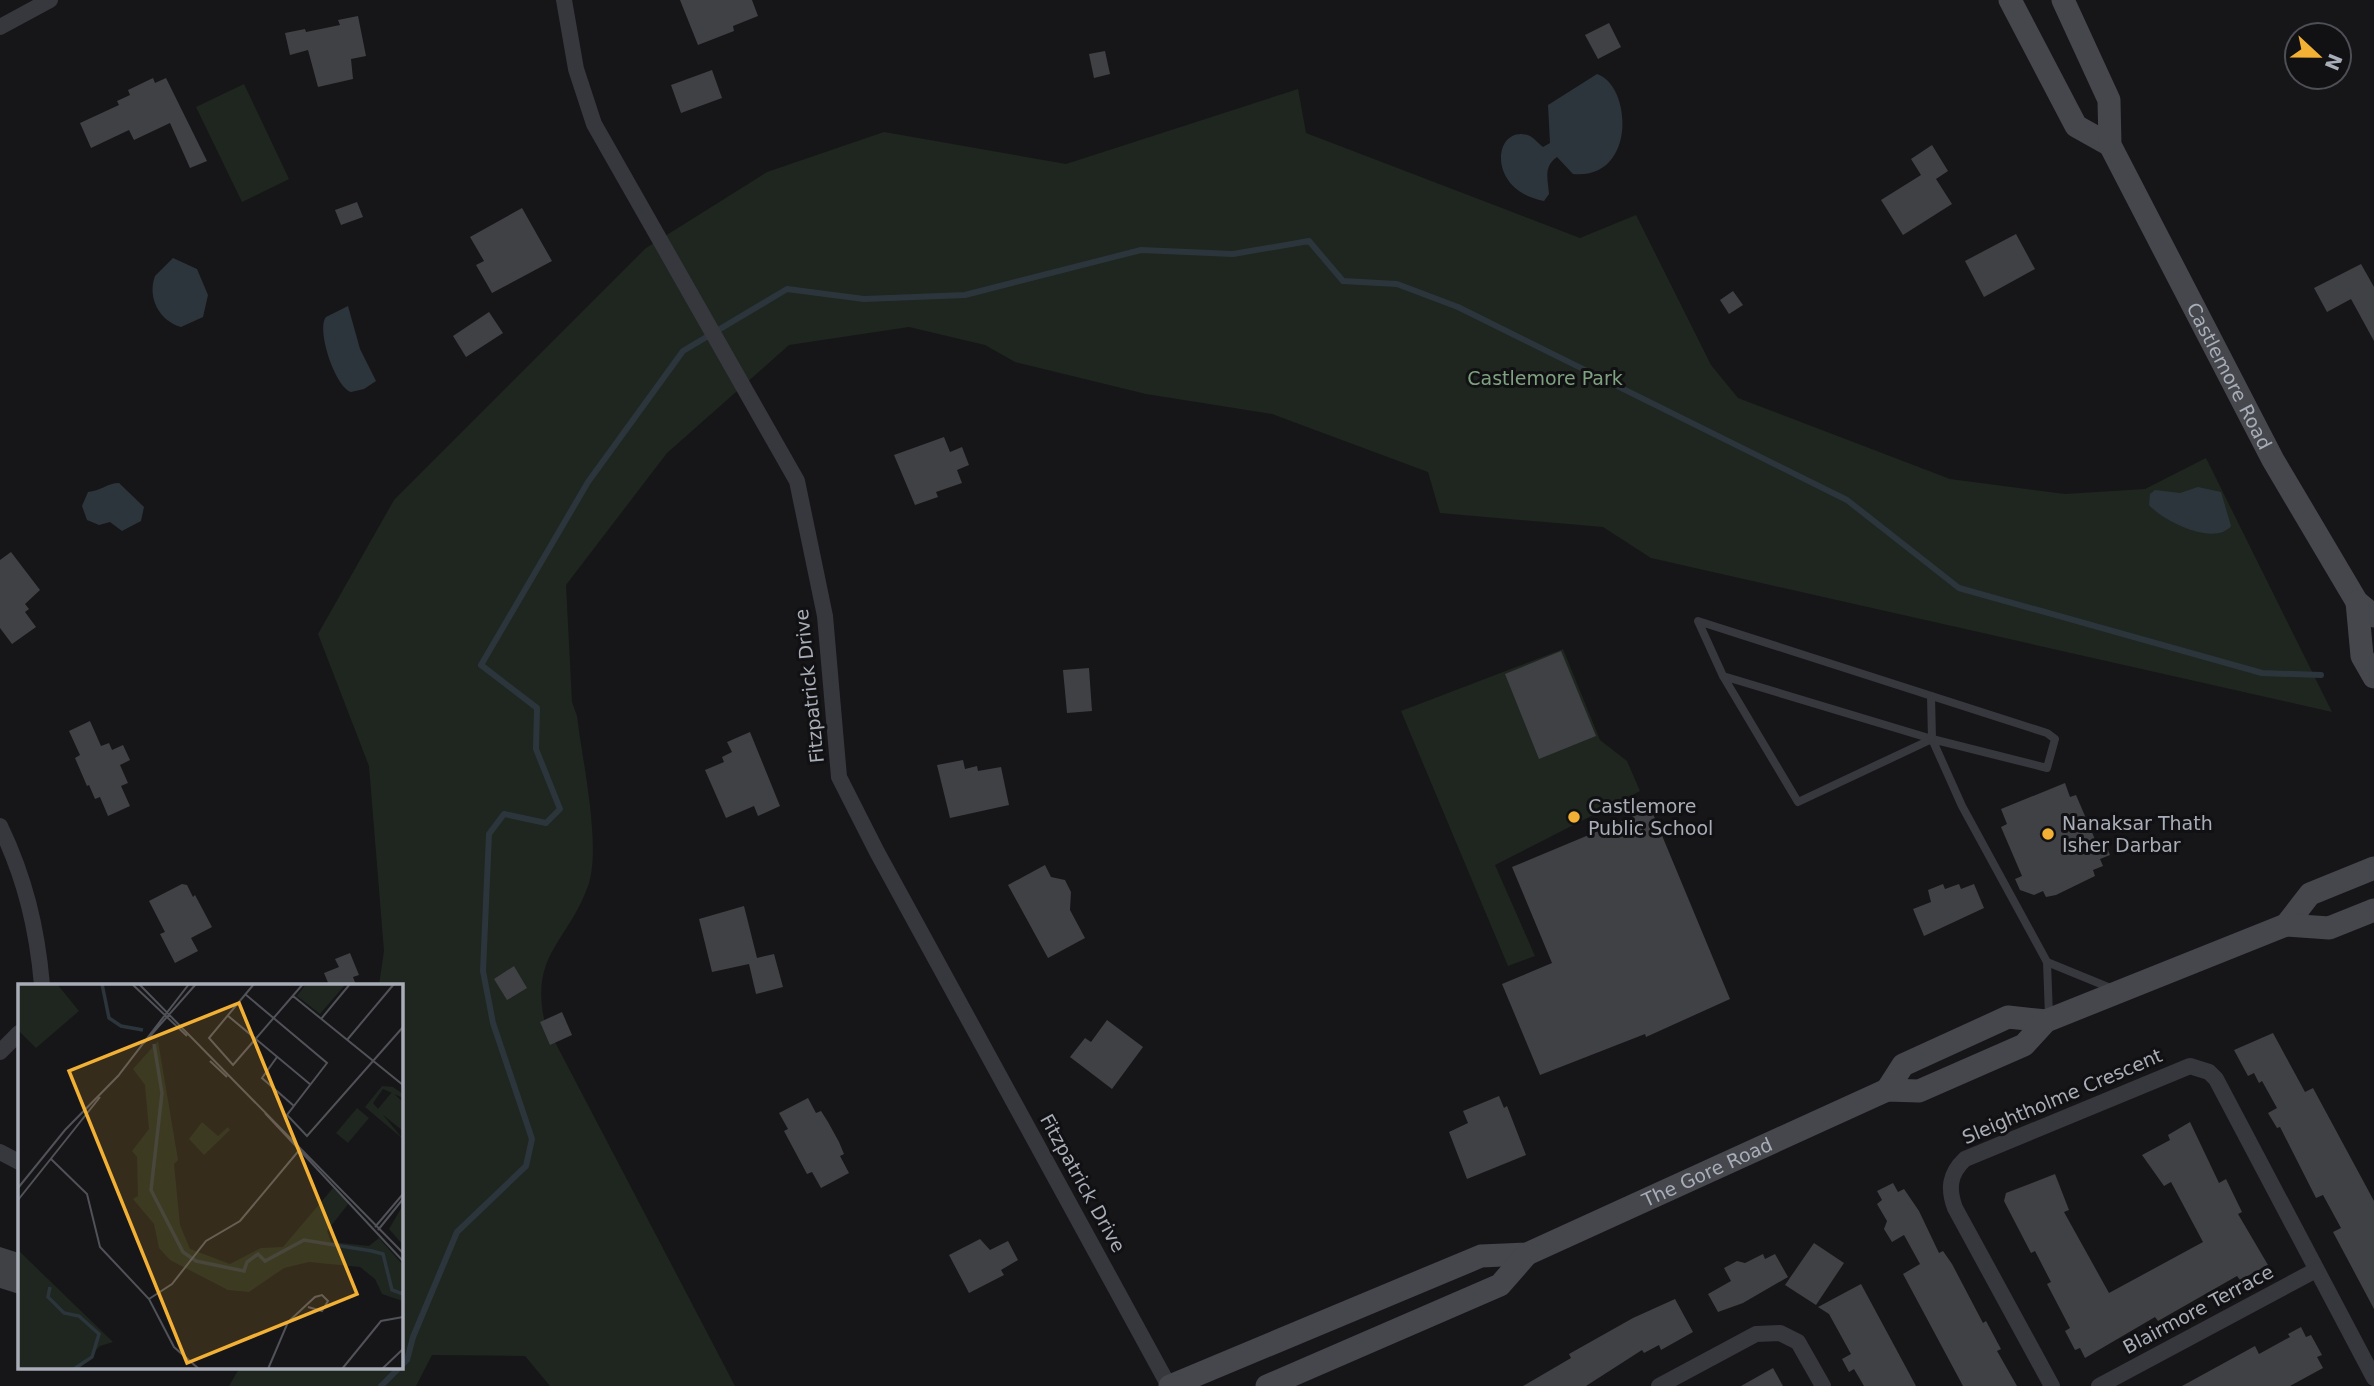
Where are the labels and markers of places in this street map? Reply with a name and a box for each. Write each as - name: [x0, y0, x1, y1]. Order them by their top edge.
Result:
- place label: Castlemore Public School: [1588, 795, 1713, 839]
- marker: Castlemore Public School: [1566, 809, 1582, 825]
- place label: Nanaksar Thath Isher Darbar: [2062, 812, 2213, 856]
- marker: Nanaksar Thath Isher Darbar: [2040, 826, 2056, 842]

